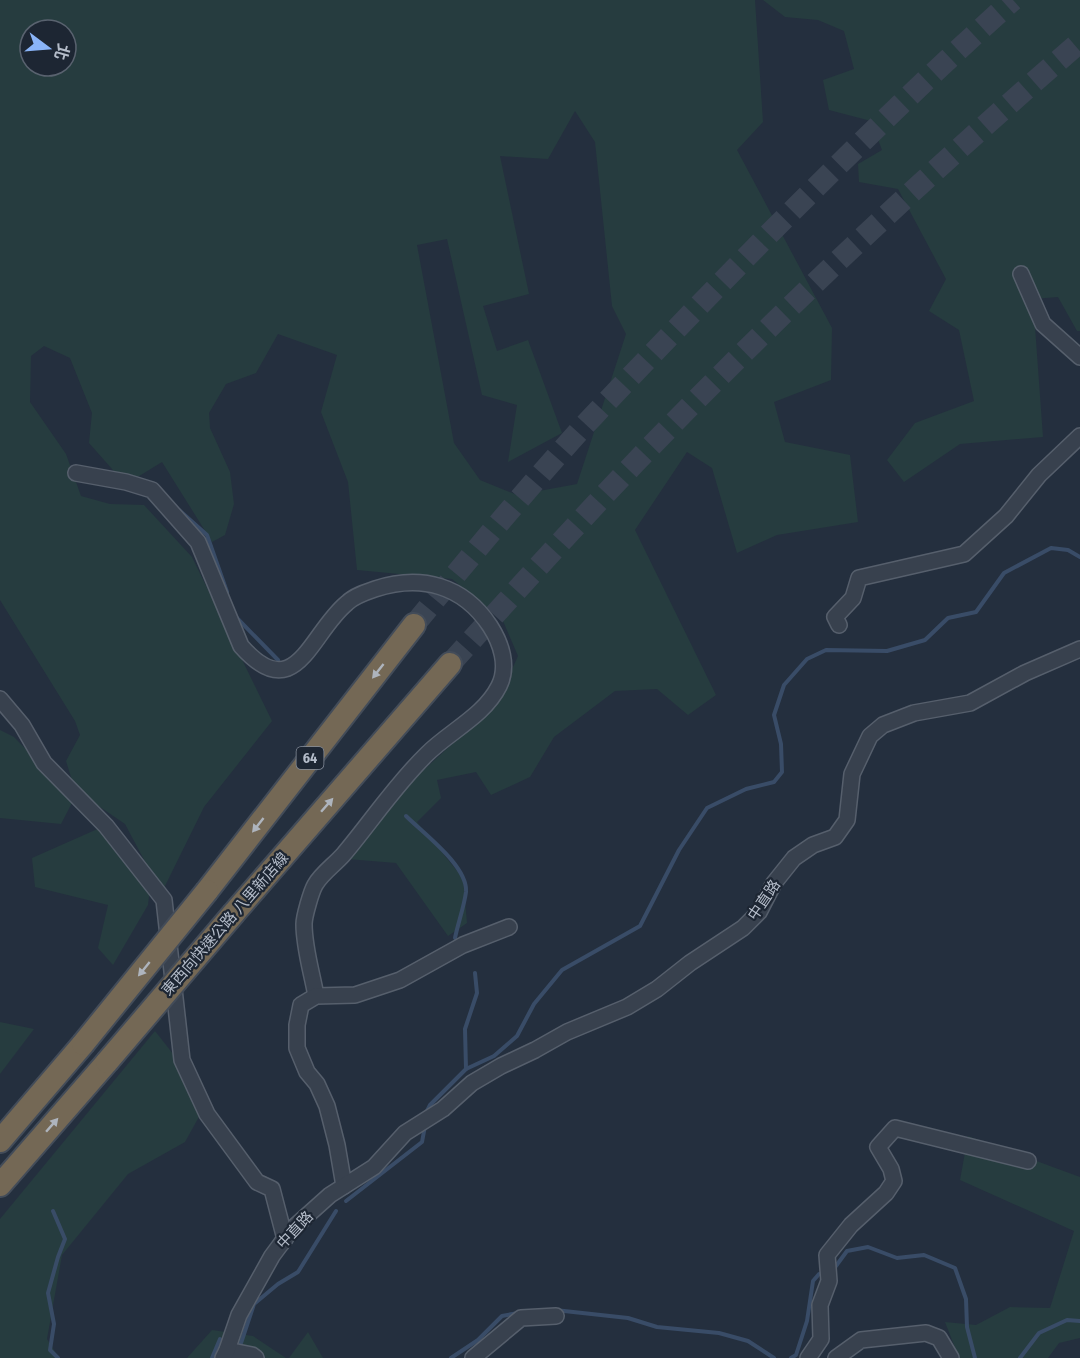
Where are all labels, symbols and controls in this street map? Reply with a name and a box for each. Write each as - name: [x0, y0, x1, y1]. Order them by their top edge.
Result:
- north arrow: [18, 18, 78, 78]
- text: 北: [51, 42, 73, 62]
- one-way arrow: [372, 662, 384, 678]
- road number: 64: [296, 747, 324, 769]
- one-way arrow: [321, 797, 334, 813]
- one-way arrow: [253, 817, 265, 832]
- street label: 東西向快速公路 八里新店線: [158, 849, 292, 999]
- street label: 中直路: [744, 876, 784, 924]
- one-way arrow: [138, 961, 150, 976]
- one-way arrow: [45, 1118, 58, 1133]
- street label: 中直路: [273, 1207, 317, 1253]

